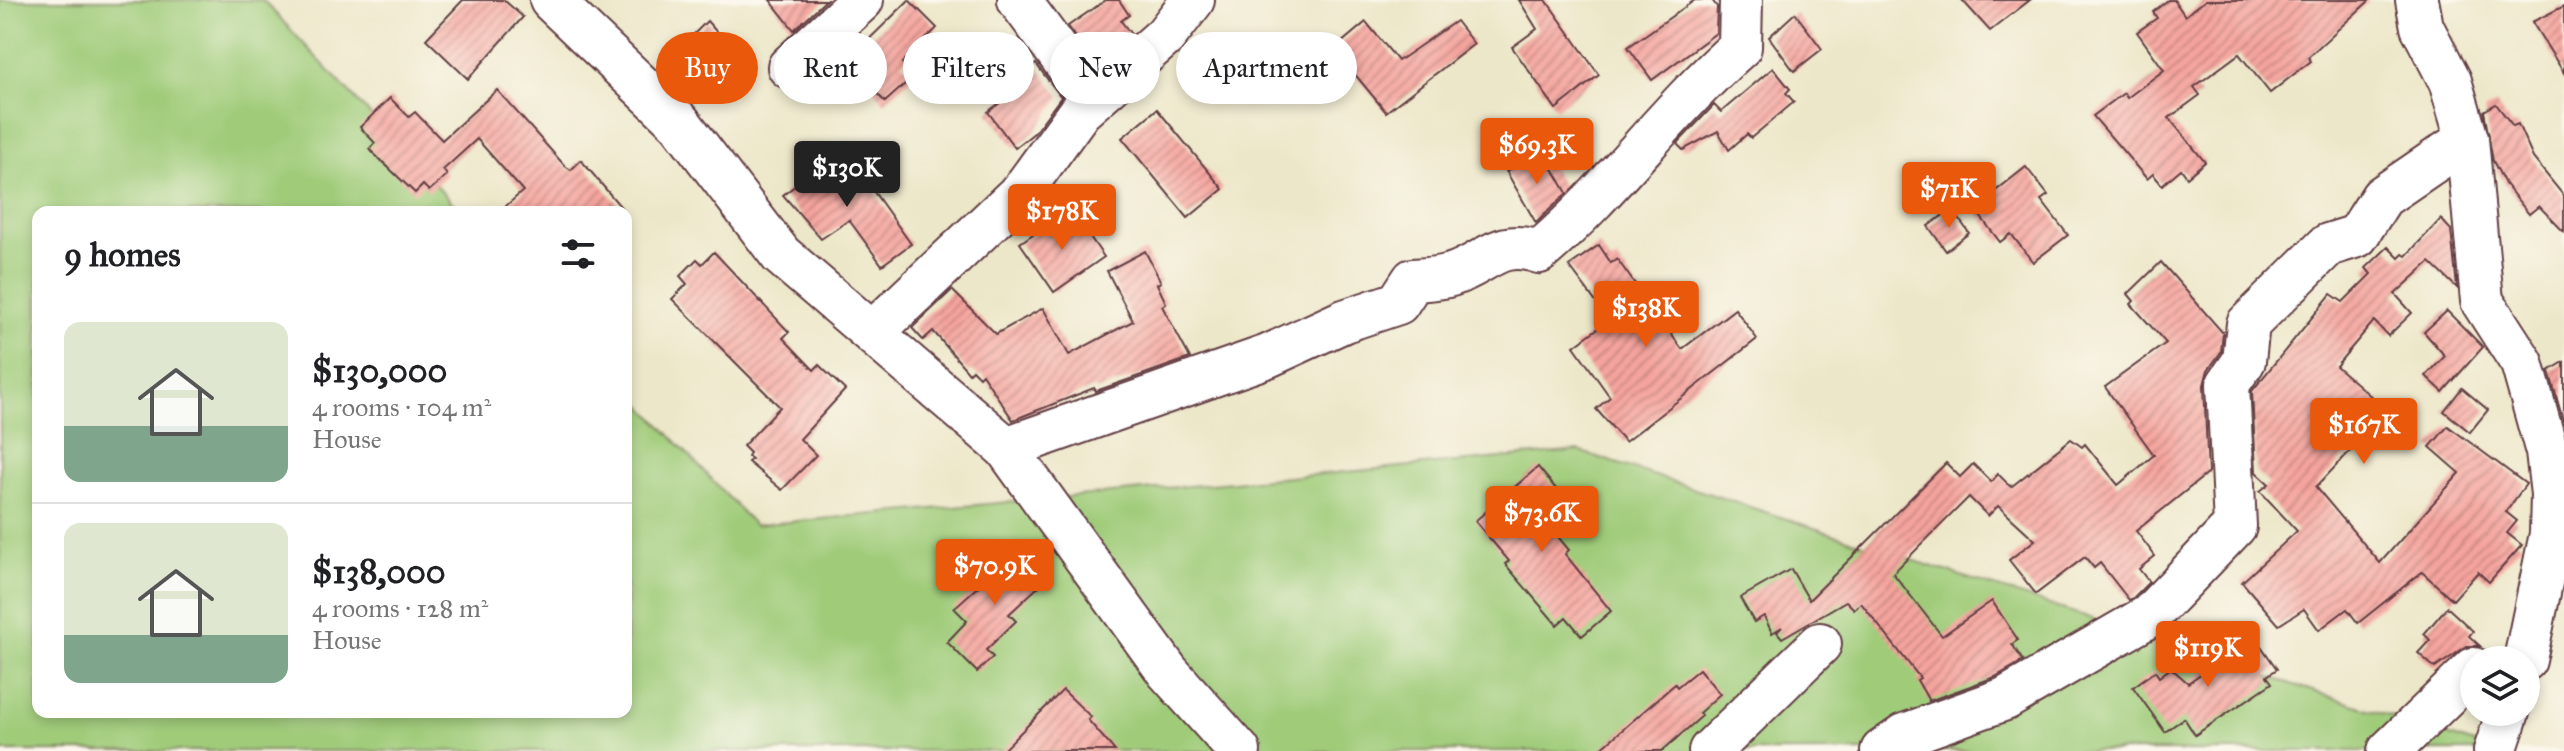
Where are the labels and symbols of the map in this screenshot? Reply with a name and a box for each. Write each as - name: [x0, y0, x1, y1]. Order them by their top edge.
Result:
- pin: $69.3K: [1472, 118, 1602, 186]
- pin: $130K: [791, 141, 903, 209]
- pin: $71K: [1902, 162, 1996, 230]
- pin: $178K: [1006, 184, 1118, 252]
- pin: $138K: [1590, 281, 1702, 349]
- pin: $167K: [2308, 398, 2420, 466]
- pin: $73.6K: [1477, 486, 1607, 554]
- pin: $70.9K: [930, 539, 1060, 607]
- pin: $119K: [2152, 621, 2264, 689]

